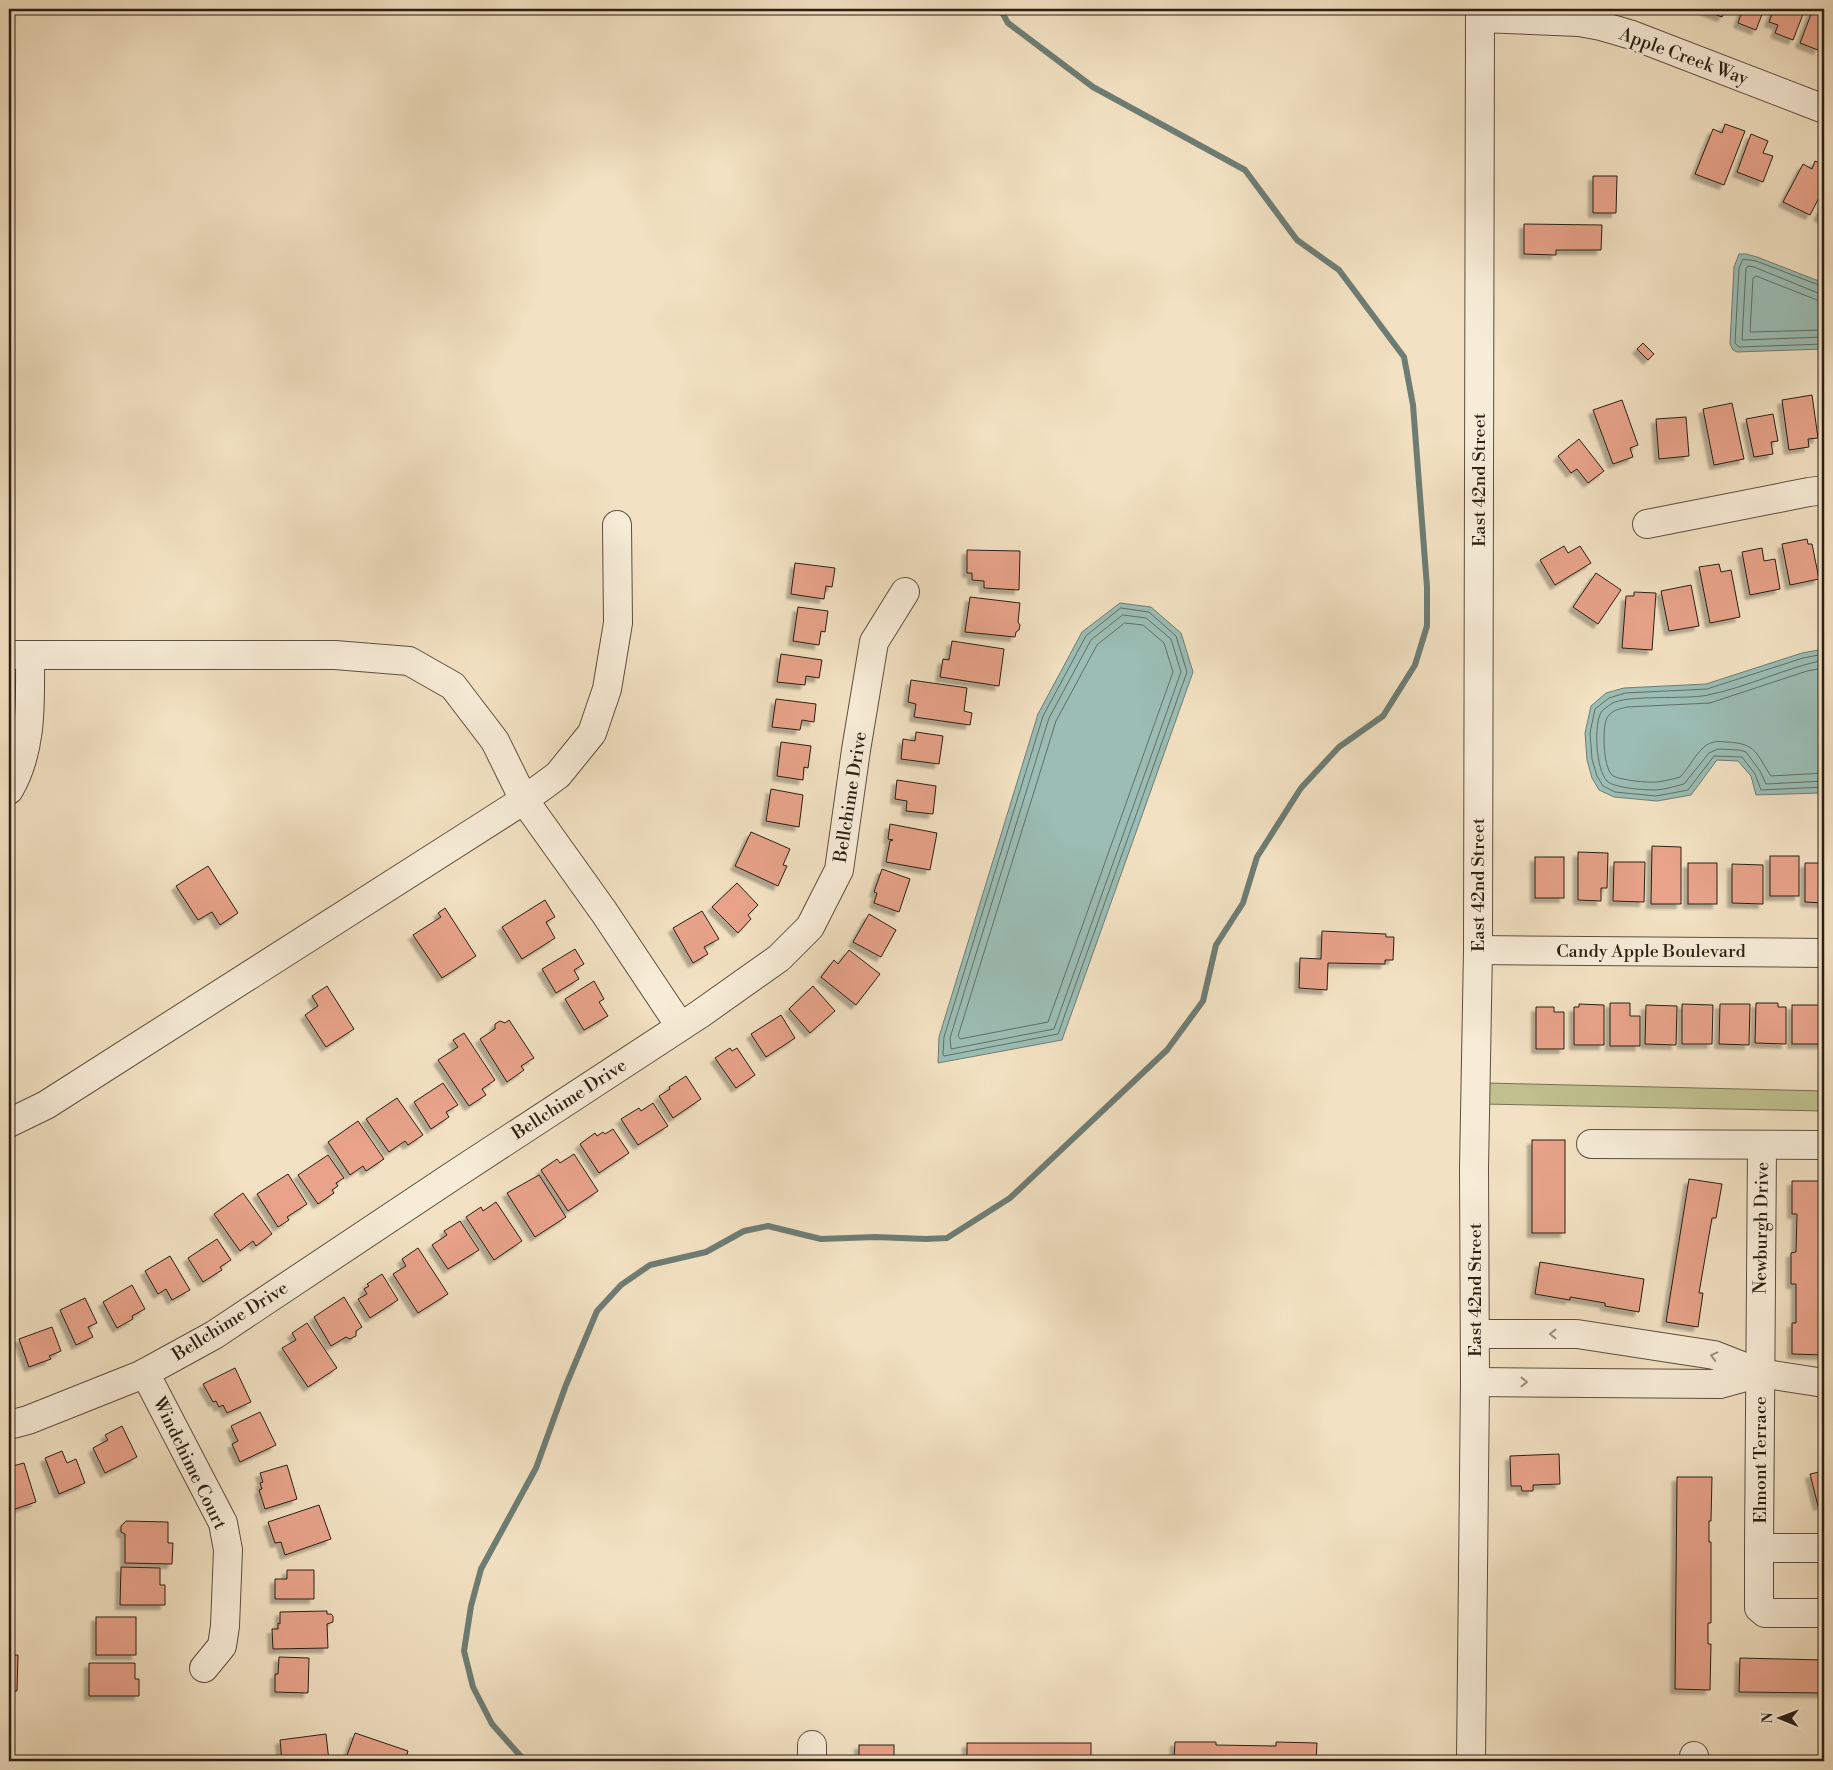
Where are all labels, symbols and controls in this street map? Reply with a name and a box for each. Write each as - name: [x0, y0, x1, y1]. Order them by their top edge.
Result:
- street label: Apple Creek Way: [1615, 22, 1752, 91]
- street label: East 42nd Street: [1468, 412, 1491, 547]
- street label: Bellchime Drive: [829, 730, 872, 865]
- street label: East 42nd Street: [1467, 817, 1490, 952]
- street label: Candy Apple Boulevard: [1556, 940, 1747, 963]
- street label: Bellchime Drive: [507, 1054, 631, 1146]
- street label: Newburgh Drive: [1749, 1162, 1774, 1294]
- street label: East 42nd Street: [1464, 1222, 1487, 1357]
- street label: Bellchime Drive: [167, 1277, 293, 1367]
- one-way arrow: [1549, 1329, 1557, 1339]
- one-way arrow: [1710, 1352, 1719, 1362]
- one-way arrow: [1520, 1377, 1528, 1387]
- street label: Windchime Court: [147, 1392, 232, 1534]
- street label: Elmont Terrace: [1749, 1396, 1772, 1524]
- north arrow: [1756, 1692, 1806, 1742]
- text: N: [1759, 1712, 1777, 1723]

